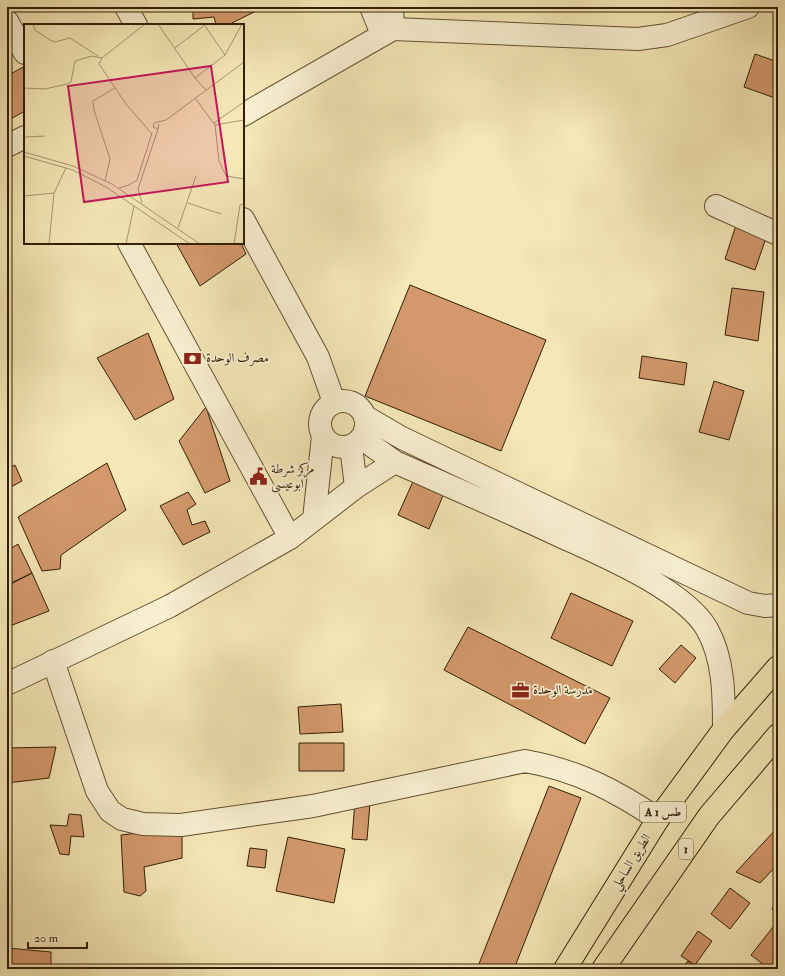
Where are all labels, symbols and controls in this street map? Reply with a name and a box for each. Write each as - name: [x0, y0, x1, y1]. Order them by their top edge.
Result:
- inset map: [24, 24, 244, 244]
- bank icon: مصرف الوحدة: [183, 348, 203, 368]
- place label: مصرف الوحدة: [206, 350, 269, 366]
- place label: مركز شرطة ابوعيسى: [271, 461, 314, 493]
- public building icon: مركز شرطة ابوعيسى: [248, 466, 268, 486]
- office icon: مدرسة الوحدة: [510, 680, 530, 700]
- place label: مدرسة الوحدة: [533, 682, 593, 698]
- road number: A 1 طس: [640, 802, 686, 822]
- street label: الطريق الساحلي: [607, 831, 659, 896]
- road number: 1: [679, 839, 693, 859]
- scale bar: [28, 924, 87, 950]
- text: 20 m: [34, 931, 59, 946]

